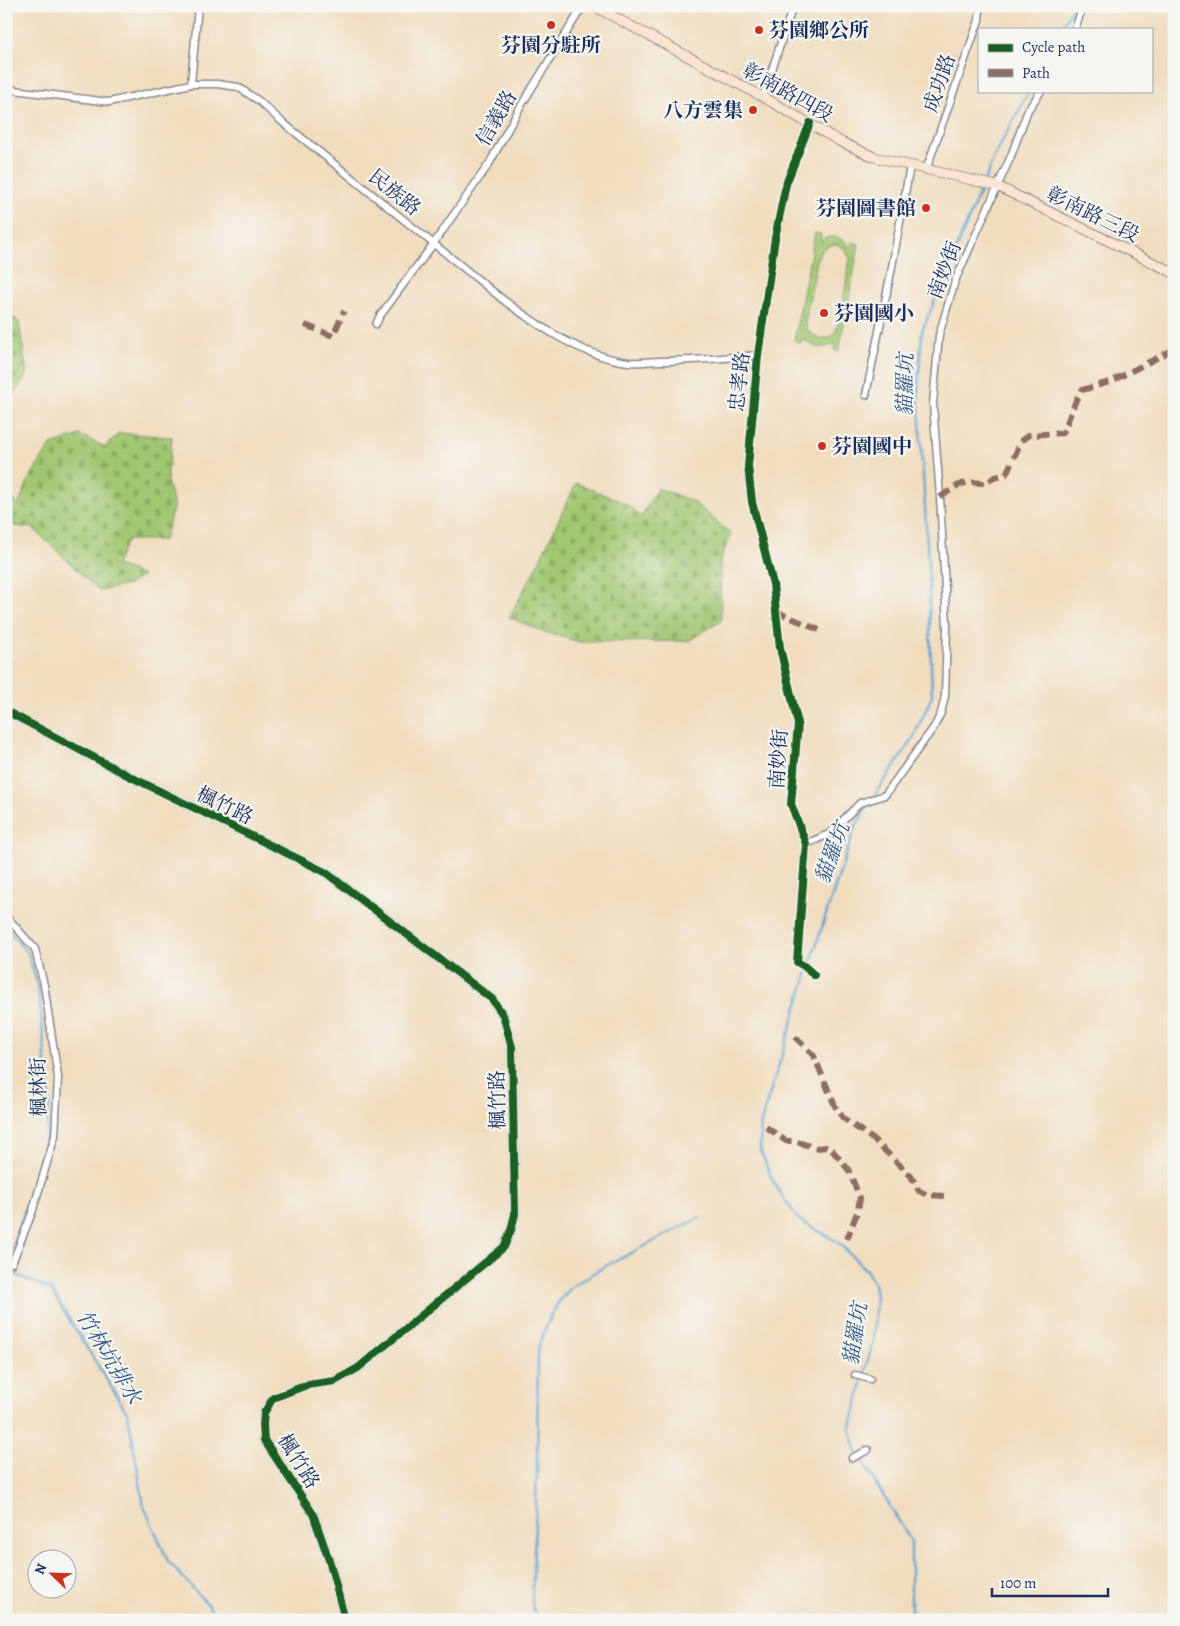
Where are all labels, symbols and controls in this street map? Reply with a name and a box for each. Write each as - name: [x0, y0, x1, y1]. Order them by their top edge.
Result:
- place label: 芬園鄉公所: [769, 17, 869, 44]
- marker: 芬園分駐所: [545, 19, 557, 31]
- marker: 芬園鄉公所: [753, 24, 765, 36]
- legend: [978, 28, 1152, 92]
- place label: 芬園分駐所: [501, 32, 601, 59]
- text: Cycle path: [1022, 37, 1085, 57]
- street label: 成功路: [917, 50, 962, 116]
- street label: 彰南路四段: [737, 56, 838, 128]
- text: Path: [1022, 63, 1050, 83]
- street label: 信義路: [470, 86, 523, 151]
- place label: 八方雲集: [663, 97, 743, 124]
- marker: 八方雲集: [747, 104, 759, 116]
- street label: 民族路: [363, 163, 426, 222]
- street label: 彰南路三段: [1042, 180, 1144, 249]
- place label: 芬園圖書館: [816, 195, 916, 222]
- marker: 芬園圖書館: [920, 202, 932, 214]
- street label: 南妙街: [921, 237, 968, 303]
- place label: 芬園國小: [834, 300, 914, 327]
- marker: 芬園國小: [818, 307, 830, 319]
- water label: 貓羅坑: [890, 350, 920, 417]
- street label: 忠孝路: [723, 351, 756, 413]
- place label: 芬園國中: [832, 433, 912, 460]
- marker: 芬園國中: [816, 440, 828, 452]
- street label: 南妙街: [763, 728, 794, 790]
- street label: 楓竹路: [192, 780, 258, 831]
- water label: 貓羅坑: [808, 816, 857, 887]
- street label: 楓林街: [24, 1057, 53, 1117]
- street label: 楓竹路: [483, 1070, 512, 1130]
- water label: 貓羅坑: [836, 1298, 874, 1367]
- water label: 竹林坑排水: [70, 1305, 149, 1411]
- street label: 楓竹路: [271, 1429, 326, 1494]
- north arrow: [28, 1548, 78, 1598]
- text: N: [30, 1561, 51, 1578]
- scale bar: [992, 1566, 1109, 1598]
- text: 100 m: [1000, 1573, 1037, 1593]

